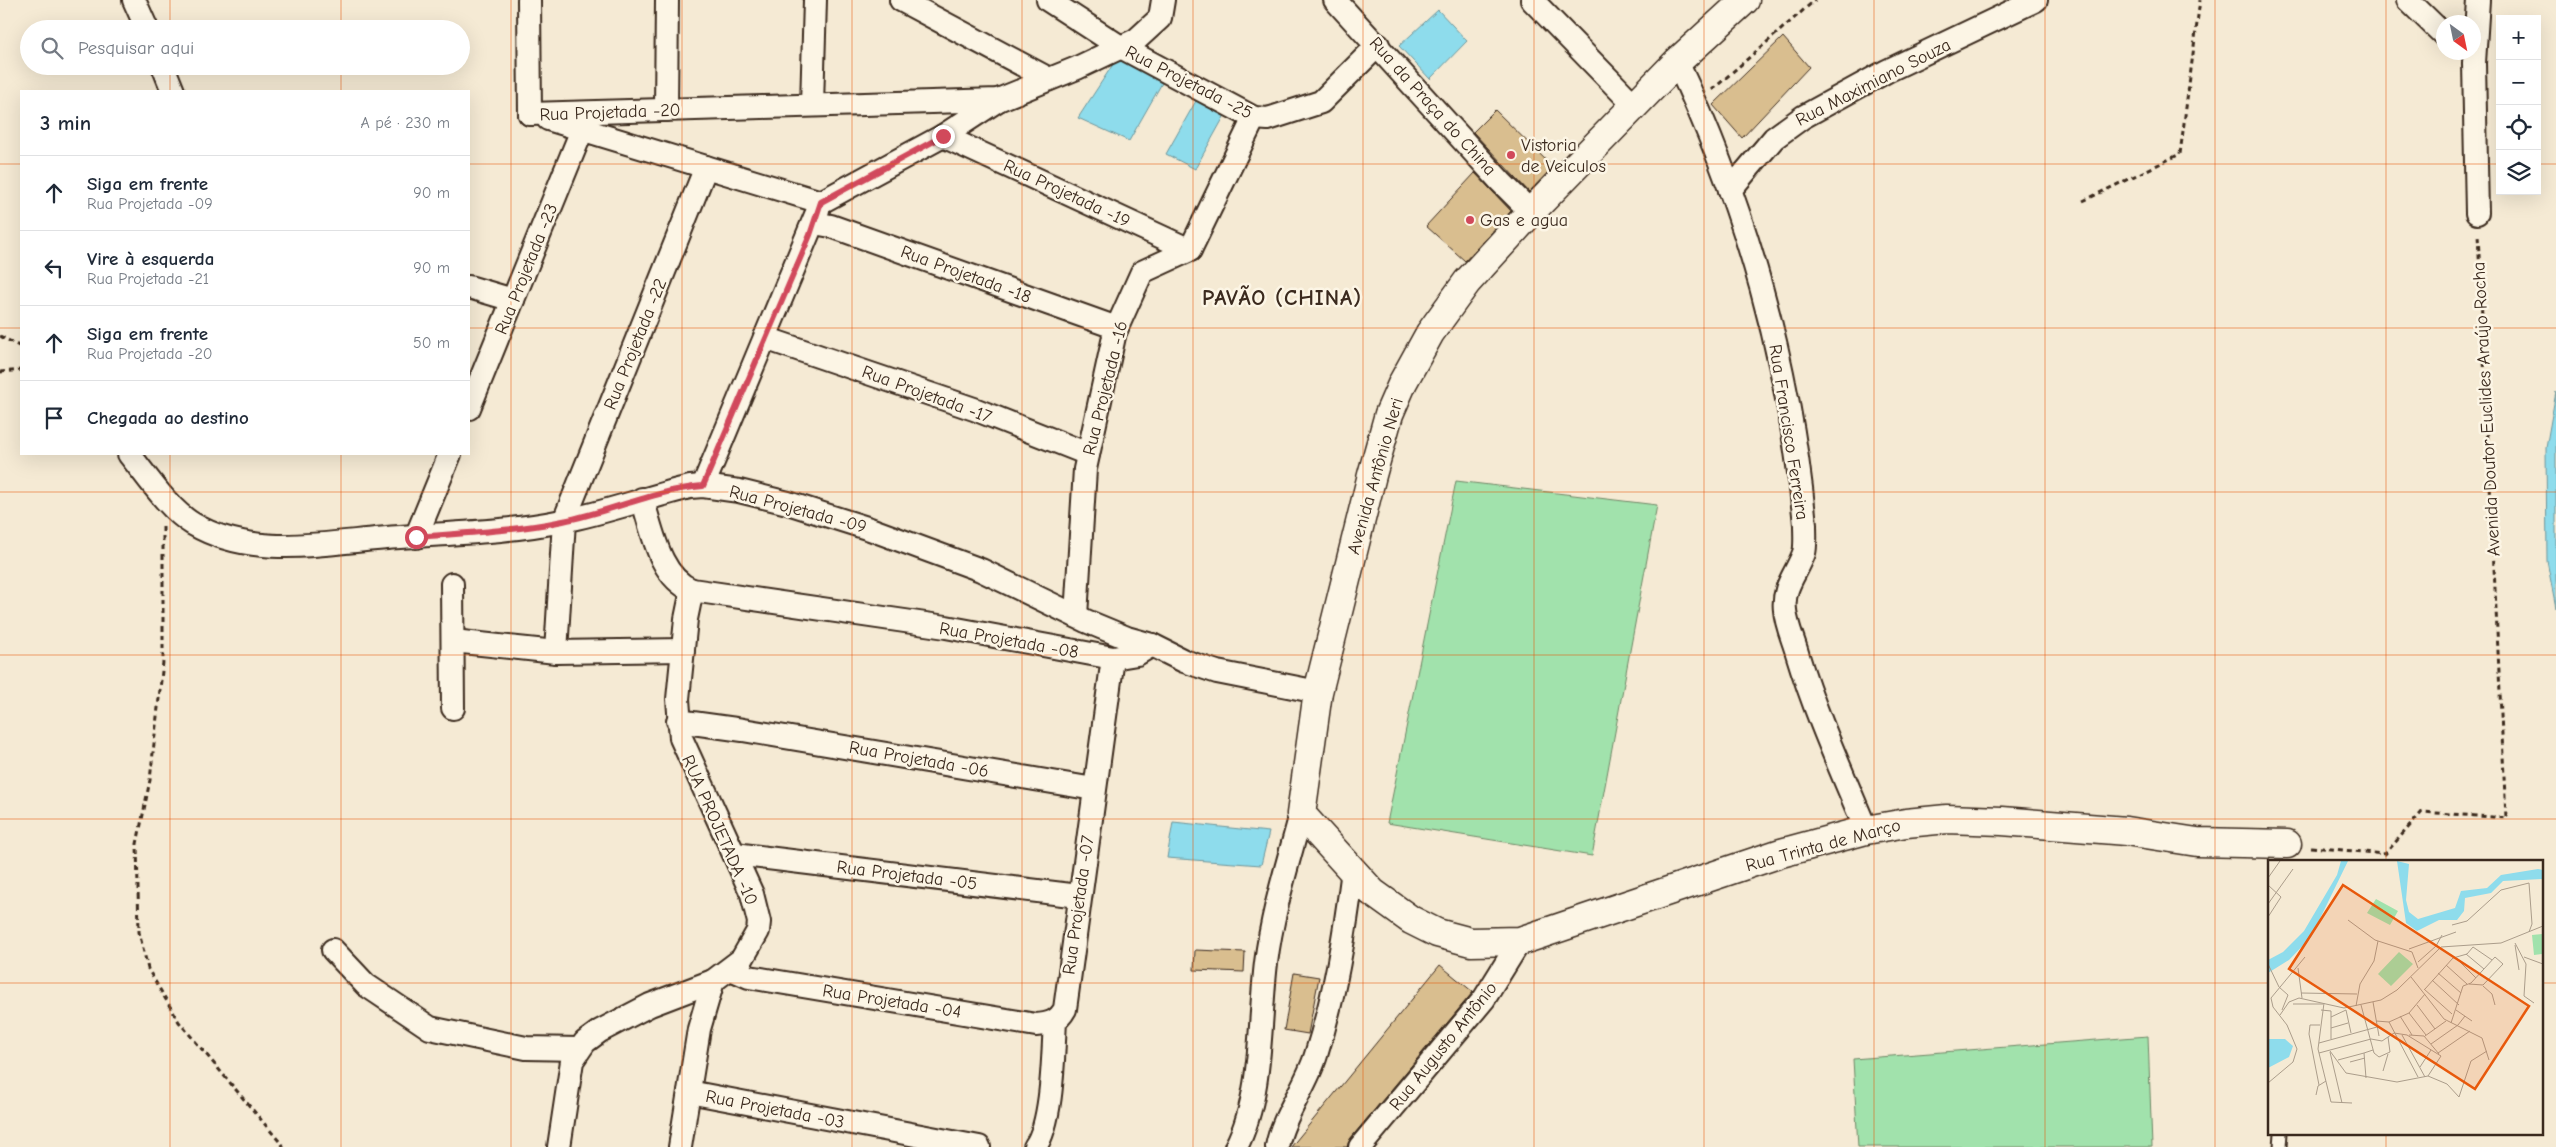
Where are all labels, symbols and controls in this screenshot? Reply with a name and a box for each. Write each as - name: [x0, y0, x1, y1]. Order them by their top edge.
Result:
- north arrow: [2436, 15, 2481, 60]
- map controls: [2496, 15, 2541, 195]
- button: +: [2496, 15, 2541, 60]
- search box: [20, 20, 470, 75]
- street label: Rua da Praça do China: [1365, 33, 1500, 180]
- icon: search: [38, 34, 66, 62]
- street label: Rua Maximiano Souza: [1792, 34, 1954, 131]
- text: Pesquisar aqui: [78, 37, 194, 59]
- street label: Rua Projetada -25: [1122, 41, 1256, 124]
- button: −: [2496, 60, 2541, 105]
- street label: Rua Projetada -20: [539, 100, 681, 125]
- button: locate: [2496, 105, 2541, 150]
- text: 3 min: [40, 111, 91, 135]
- text: A pé · 230 m: [361, 114, 450, 132]
- route end: [932, 125, 955, 148]
- place label: Vistoria de Veiculos: [1521, 135, 1606, 177]
- marker: Vistoria de Veiculos: [1505, 149, 1517, 161]
- button: layers: [2496, 150, 2541, 195]
- street label: Rua Projetada -19: [1000, 155, 1134, 232]
- text: Siga em frente: [87, 173, 208, 195]
- icon: ahead: [40, 179, 68, 207]
- text: 90 m: [413, 184, 450, 202]
- text: Rua Projetada -09: [87, 195, 213, 213]
- street label: Rua Projetada -23: [491, 201, 562, 338]
- place label: Gas e agua: [1480, 210, 1568, 231]
- marker: Gas e agua: [1464, 214, 1476, 226]
- street label: Rua Projetada -18: [898, 241, 1034, 308]
- text: Vire à esquerda: [87, 248, 214, 270]
- icon: left: [40, 254, 68, 282]
- text: 90 m: [413, 259, 450, 277]
- street label: Avenida Doutor Euclides Araújo Rocha: [2468, 261, 2505, 557]
- text: Rua Projetada -21: [87, 270, 209, 288]
- street label: Rua Projetada -22: [600, 276, 671, 413]
- district label: PAVÃO (CHINA): [1202, 285, 1362, 311]
- street label: Rua Projetada -16: [1079, 319, 1132, 457]
- text: Siga em frente: [87, 323, 208, 345]
- icon: ahead: [40, 329, 68, 357]
- text: 50 m: [413, 334, 450, 352]
- street label: Rua Francisco Ferreira: [1764, 343, 1813, 521]
- text: Rua Projetada -20: [87, 345, 213, 363]
- street label: Rua Projetada -17: [859, 361, 995, 428]
- street label: Avenida Antônio Neri: [1343, 396, 1408, 557]
- icon: arrive: [40, 404, 68, 432]
- text: Chegada ao destino: [87, 407, 249, 429]
- street label: Rua Projetada -09: [727, 481, 869, 538]
- route start: [405, 526, 428, 549]
- street label: Rua Projetada -08: [938, 618, 1080, 663]
- street label: Rua Projetada -06: [847, 737, 990, 782]
- street label: RUA PROJETADA -10: [677, 752, 762, 909]
- street label: Rua Trinta de Março: [1743, 815, 1903, 876]
- street label: Rua Projetada -07: [1058, 834, 1099, 976]
- street label: Rua Projetada -05: [835, 856, 978, 895]
- inset map: [2268, 860, 2544, 1134]
- street label: Rua Augusto Antônio: [1385, 978, 1502, 1115]
- street label: Rua Projetada -04: [821, 980, 963, 1023]
- street label: Rua Projetada -03: [704, 1086, 846, 1133]

